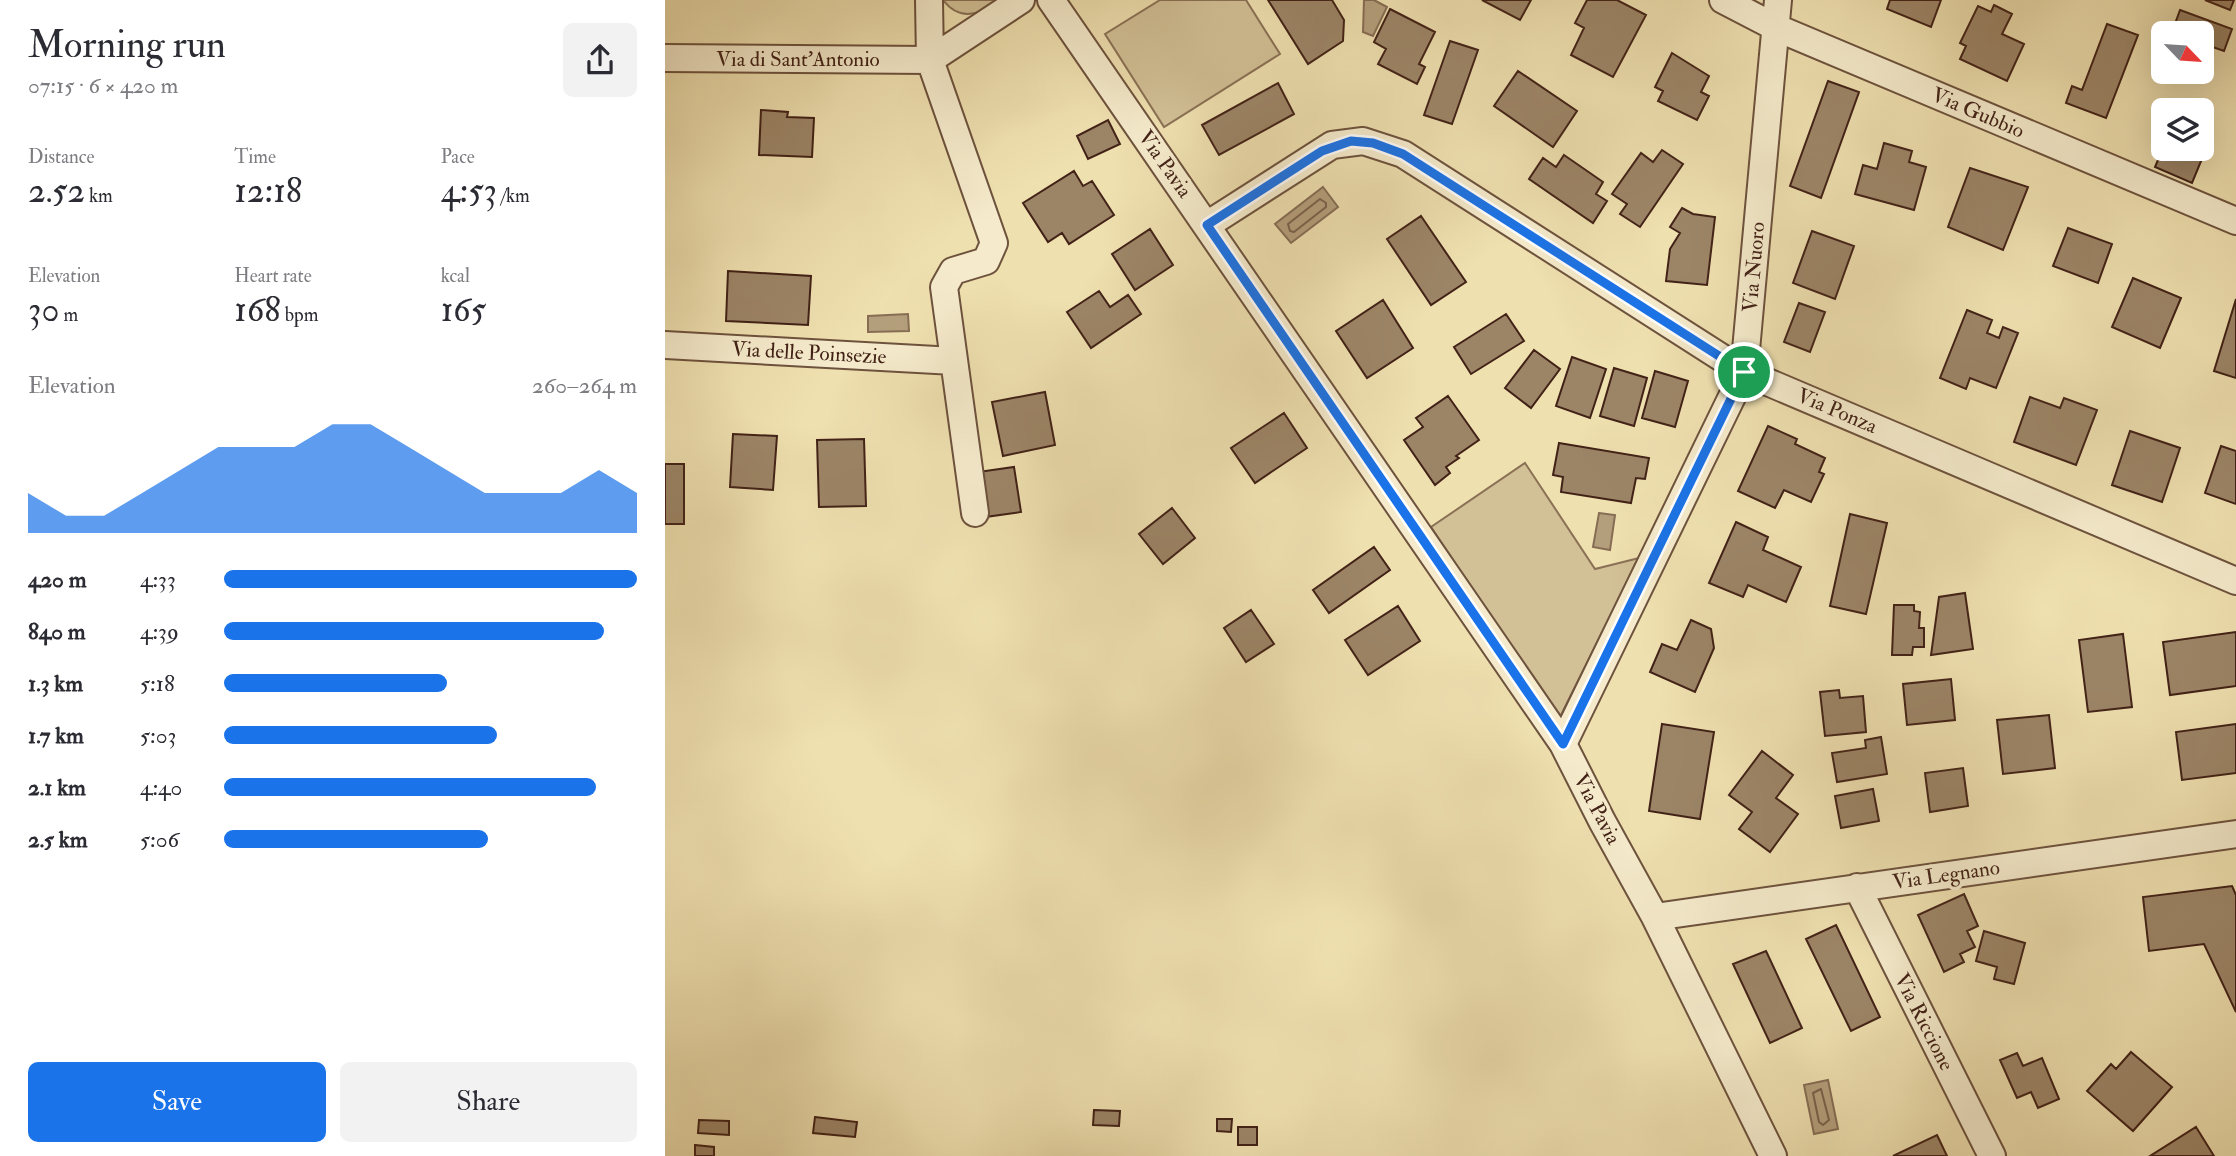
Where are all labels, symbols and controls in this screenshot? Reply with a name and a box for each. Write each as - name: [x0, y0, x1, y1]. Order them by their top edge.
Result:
- text: Morning run: [28, 21, 226, 69]
- north arrow: [2151, 21, 2214, 84]
- map controls: [2151, 21, 2214, 161]
- button: share: [563, 23, 637, 97]
- street label: Via di Sant'Antonio: [716, 46, 880, 73]
- text: 07:15 · 6 × 420 m: [28, 71, 178, 100]
- street label: Via Gubbio: [1928, 81, 2028, 145]
- button: layers: [2151, 98, 2214, 161]
- street label: Via Pavia: [1132, 125, 1198, 203]
- text: Distance: [28, 145, 94, 169]
- text: Time: [234, 145, 276, 169]
- text: Pace: [441, 145, 475, 169]
- text: 2.52: [28, 169, 85, 213]
- text: 12:18: [234, 169, 302, 213]
- text: 4:53: [441, 169, 497, 213]
- text: km: [85, 184, 113, 208]
- text: /km: [497, 184, 530, 208]
- street label: Via Nuoro: [1737, 221, 1771, 313]
- text: Elevation: [28, 264, 100, 288]
- text: Heart rate: [234, 264, 312, 288]
- text: kcal: [441, 264, 470, 288]
- text: 30: [28, 288, 59, 332]
- text: 168: [234, 288, 281, 332]
- text: 165: [441, 288, 486, 332]
- text: m: [59, 303, 78, 327]
- text: bpm: [281, 303, 318, 327]
- street label: Via delle Poinsezie: [731, 335, 887, 371]
- pin: [1714, 342, 1774, 402]
- icon: arrive: [1725, 353, 1763, 391]
- text: Elevation: [28, 371, 116, 400]
- text: 260–264 m: [532, 371, 637, 400]
- street label: Via Ponza: [1793, 382, 1882, 440]
- text: 420 m: [28, 565, 87, 594]
- text: 4:33: [140, 565, 176, 594]
- text: 840 m: [28, 617, 86, 646]
- text: 4:39: [140, 617, 179, 646]
- text: 1.3 km: [28, 669, 83, 698]
- text: 5:18: [140, 669, 175, 698]
- text: 1.7 km: [28, 721, 84, 750]
- text: 5:03: [140, 721, 176, 750]
- street label: Via Pavia: [1567, 769, 1627, 850]
- text: 2.1 km: [28, 773, 86, 802]
- text: 4:40: [140, 773, 182, 802]
- text: 2.5 km: [28, 825, 88, 854]
- text: 5:06: [140, 825, 179, 854]
- street label: Via Legnano: [1891, 854, 2001, 896]
- street label: Via Riccione: [1888, 969, 1960, 1076]
- button: Save: [28, 1062, 326, 1142]
- button: Share: [340, 1062, 637, 1142]

